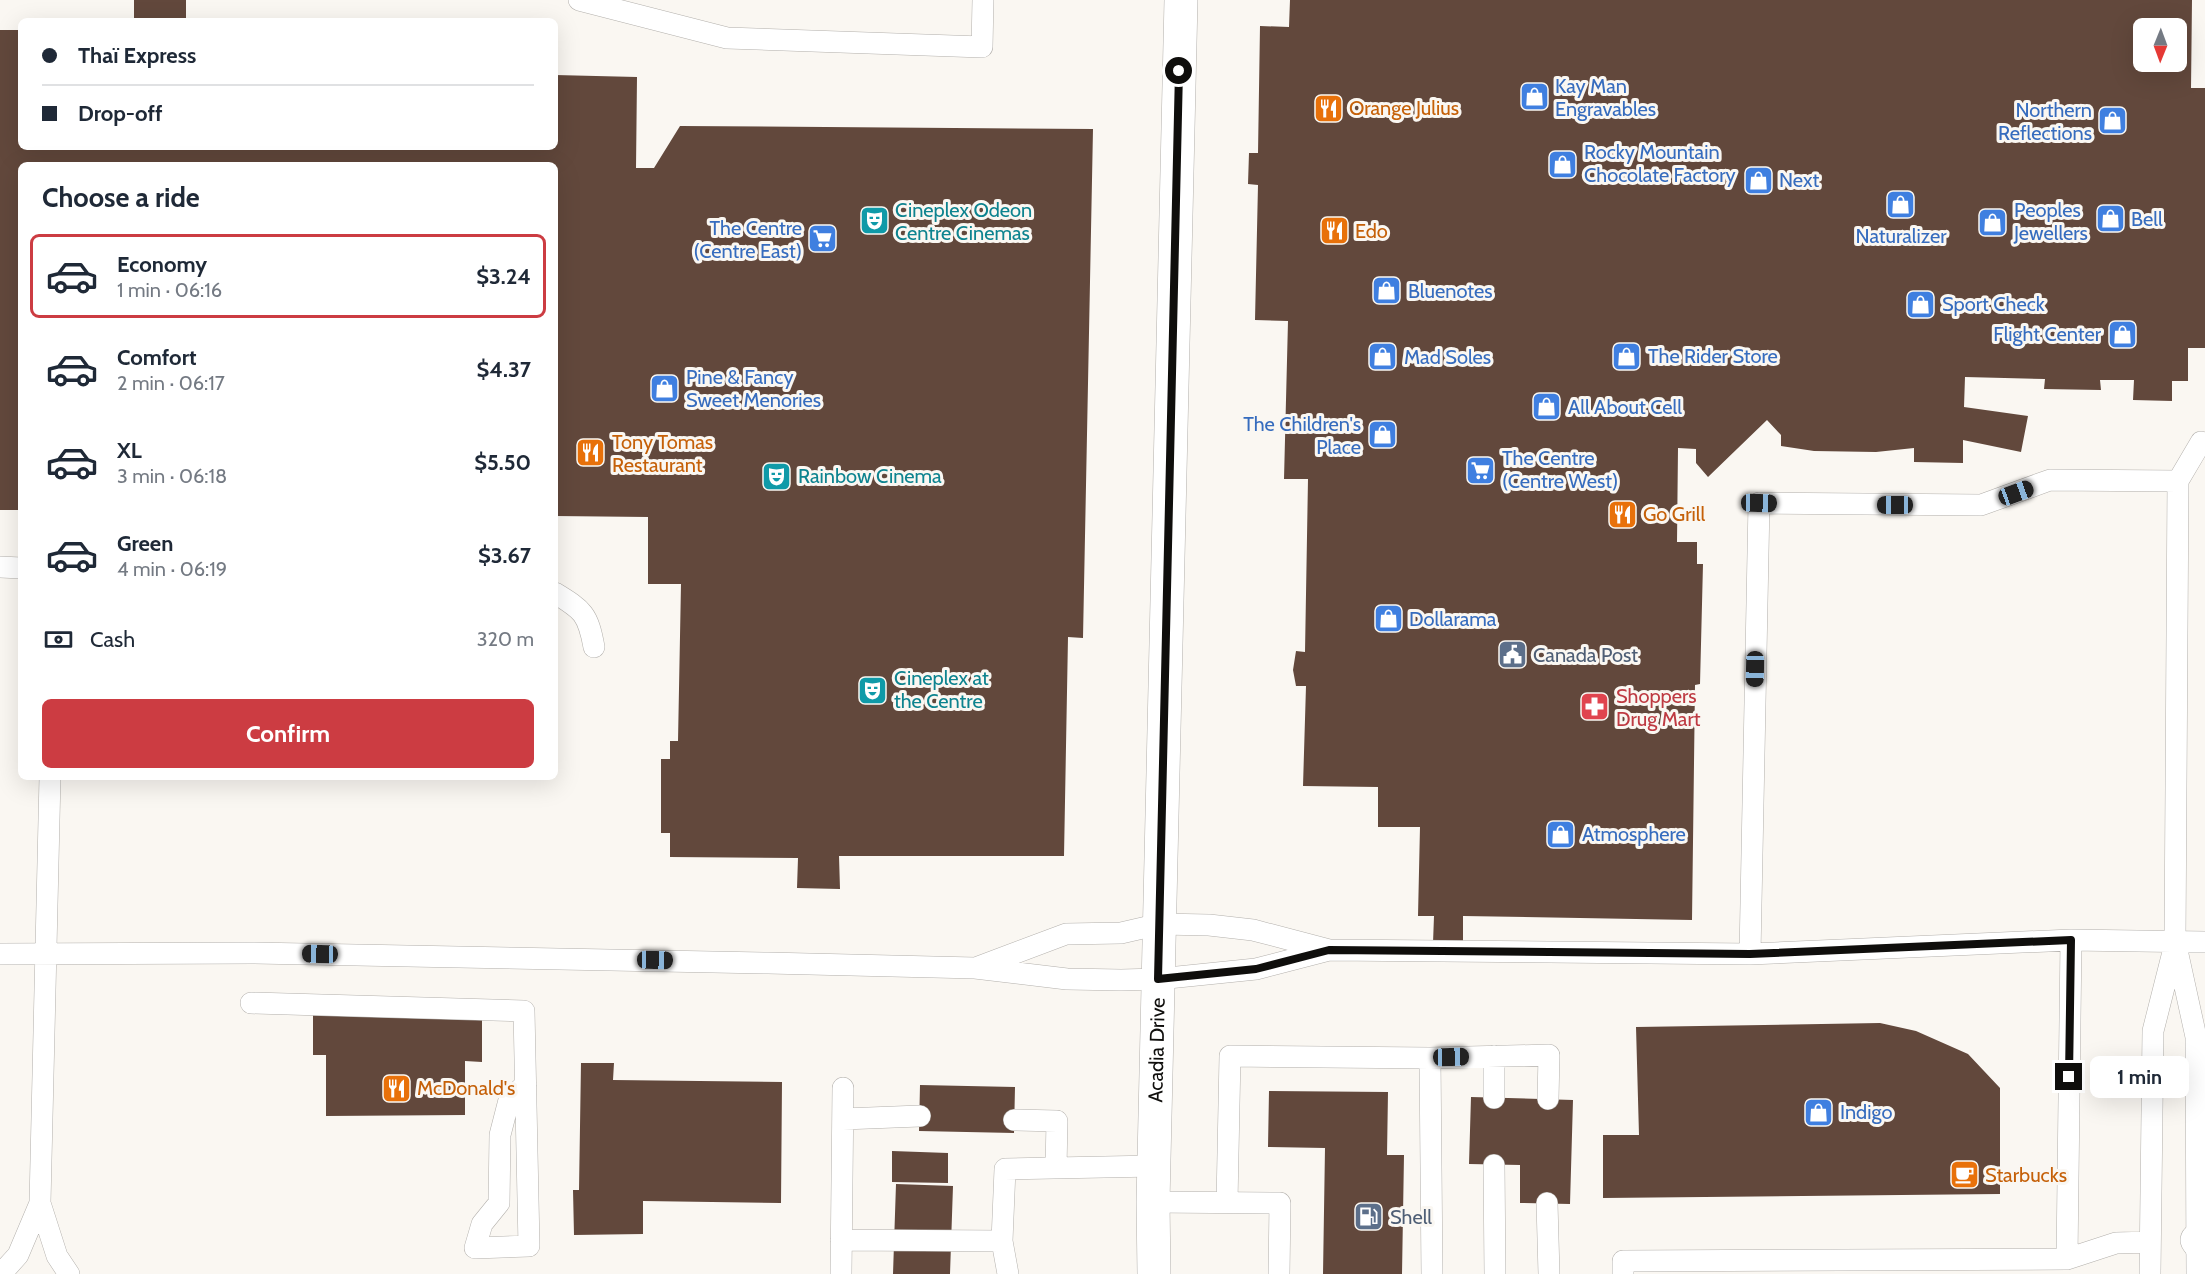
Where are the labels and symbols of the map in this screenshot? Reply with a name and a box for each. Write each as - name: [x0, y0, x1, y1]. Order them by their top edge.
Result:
- north arrow: [2133, 18, 2187, 72]
- route start: [1165, 57, 1192, 84]
- place label: Kay Man Engravables: [1555, 74, 1656, 121]
- shop icon: Kay Man Engravables: [1518, 81, 1550, 113]
- restaurant icon: Orange Julius: [1312, 92, 1344, 124]
- place label: Orange Julius: [1349, 96, 1459, 120]
- place label: Northern Reflections: [1998, 98, 2092, 145]
- shop icon: Northern Reflections: [2097, 105, 2129, 137]
- place label: Rocky Mountain Chocolate Factory: [1584, 140, 1736, 187]
- shop icon: Rocky Mountain Chocolate Factory: [1547, 148, 1579, 180]
- shop icon: Next: [1742, 164, 1774, 196]
- place label: Next: [1779, 168, 1819, 192]
- shop icon: Naturalizer: [1885, 189, 1917, 221]
- place label: Cineplex Odeon Centre Cinemas: [895, 198, 1032, 245]
- place label: Peoples Jewellers: [2013, 198, 2088, 245]
- shop icon: Bell: [2094, 203, 2126, 235]
- theatre icon: Cineplex Odeon Centre Cinemas: [858, 205, 890, 237]
- shop icon: Peoples Jewellers: [1977, 206, 2009, 238]
- place label: Bell: [2131, 207, 2163, 231]
- restaurant icon: Edo: [1318, 215, 1350, 247]
- place label: The Centre (Centre East): [693, 216, 802, 263]
- place label: Edo: [1355, 219, 1388, 243]
- supermarket icon: The Centre (Centre East): [807, 223, 839, 255]
- place label: Naturalizer: [1856, 224, 1947, 248]
- shop icon: Bluenotes: [1371, 275, 1403, 307]
- place label: Bluenotes: [1408, 279, 1492, 303]
- shop icon: Sport Check: [1905, 288, 1937, 320]
- place label: Sport Check: [1942, 292, 2045, 316]
- shop icon: Flight Center: [2106, 318, 2138, 350]
- place label: Flight Center: [1993, 322, 2102, 346]
- shop icon: The Rider Store: [1611, 340, 1643, 372]
- shop icon: Mad Soles: [1367, 341, 1399, 373]
- place label: The Rider Store: [1648, 344, 1778, 368]
- place label: Mad Soles: [1404, 345, 1491, 369]
- place label: Pine & Fancy Sweet Menories: [686, 365, 821, 412]
- shop icon: Pine & Fancy Sweet Menories: [649, 372, 681, 404]
- shop icon: All About Cell: [1531, 391, 1563, 423]
- place label: All About Cell: [1568, 395, 1682, 419]
- place label: The Children's Place: [1243, 412, 1361, 459]
- shop icon: The Children's Place: [1366, 419, 1398, 451]
- place label: Tony Tomas Restaurant: [612, 430, 713, 477]
- restaurant icon: Tony Tomas Restaurant: [575, 437, 607, 469]
- place label: The Centre (Centre West): [1502, 446, 1618, 493]
- supermarket icon: The Centre (Centre West): [1465, 454, 1497, 486]
- theatre icon: Rainbow Cinema: [761, 460, 793, 492]
- place label: Rainbow Cinema: [798, 464, 942, 488]
- car: [1996, 478, 2036, 508]
- car: [1741, 494, 1777, 512]
- car: [1877, 496, 1913, 514]
- restaurant icon: Go Grill: [1606, 498, 1638, 530]
- place label: Go Grill: [1643, 502, 1705, 526]
- shop icon: Dollarama: [1372, 603, 1404, 635]
- place label: Dollarama: [1409, 607, 1497, 631]
- public building icon: Canada Post: [1496, 639, 1528, 671]
- place label: Canada Post: [1533, 643, 1638, 667]
- car: [1746, 651, 1764, 687]
- place label: Cineplex at the Centre: [894, 666, 989, 713]
- theatre icon: Cineplex at the Centre: [857, 674, 889, 706]
- place label: Shoppers Drug Mart: [1616, 684, 1701, 731]
- pharmacy icon: Shoppers Drug Mart: [1579, 691, 1611, 723]
- shop icon: Atmosphere: [1545, 818, 1577, 850]
- place label: Atmosphere: [1582, 822, 1686, 846]
- car: [302, 945, 338, 963]
- car: [637, 951, 673, 969]
- street label: Acadia Drive: [1143, 997, 1170, 1103]
- car: [1433, 1048, 1469, 1066]
- callout: 1 min: [2090, 1056, 2189, 1098]
- route end: [2055, 1063, 2082, 1090]
- restaurant icon: McDonald's: [380, 1072, 412, 1104]
- place label: McDonald's: [417, 1076, 515, 1100]
- shop icon: Indigo: [1803, 1096, 1835, 1128]
- place label: Indigo: [1840, 1100, 1892, 1124]
- cafe icon: Starbucks: [1948, 1159, 1980, 1191]
- place label: Starbucks: [1985, 1163, 2067, 1187]
- fuel station icon: Shell: [1353, 1201, 1385, 1233]
- place label: Shell: [1390, 1205, 1432, 1229]

